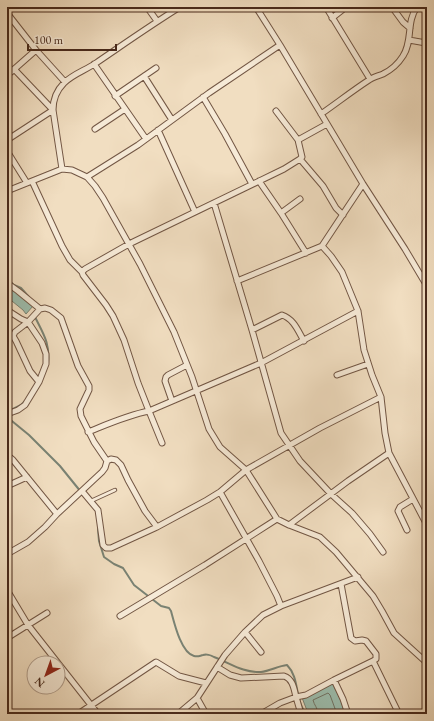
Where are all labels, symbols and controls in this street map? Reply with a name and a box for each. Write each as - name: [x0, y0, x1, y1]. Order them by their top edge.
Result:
- scale bar: [28, 26, 116, 52]
- text: 100 m: [34, 32, 64, 48]
- north arrow: [26, 655, 66, 695]
- text: N: [31, 674, 47, 691]

